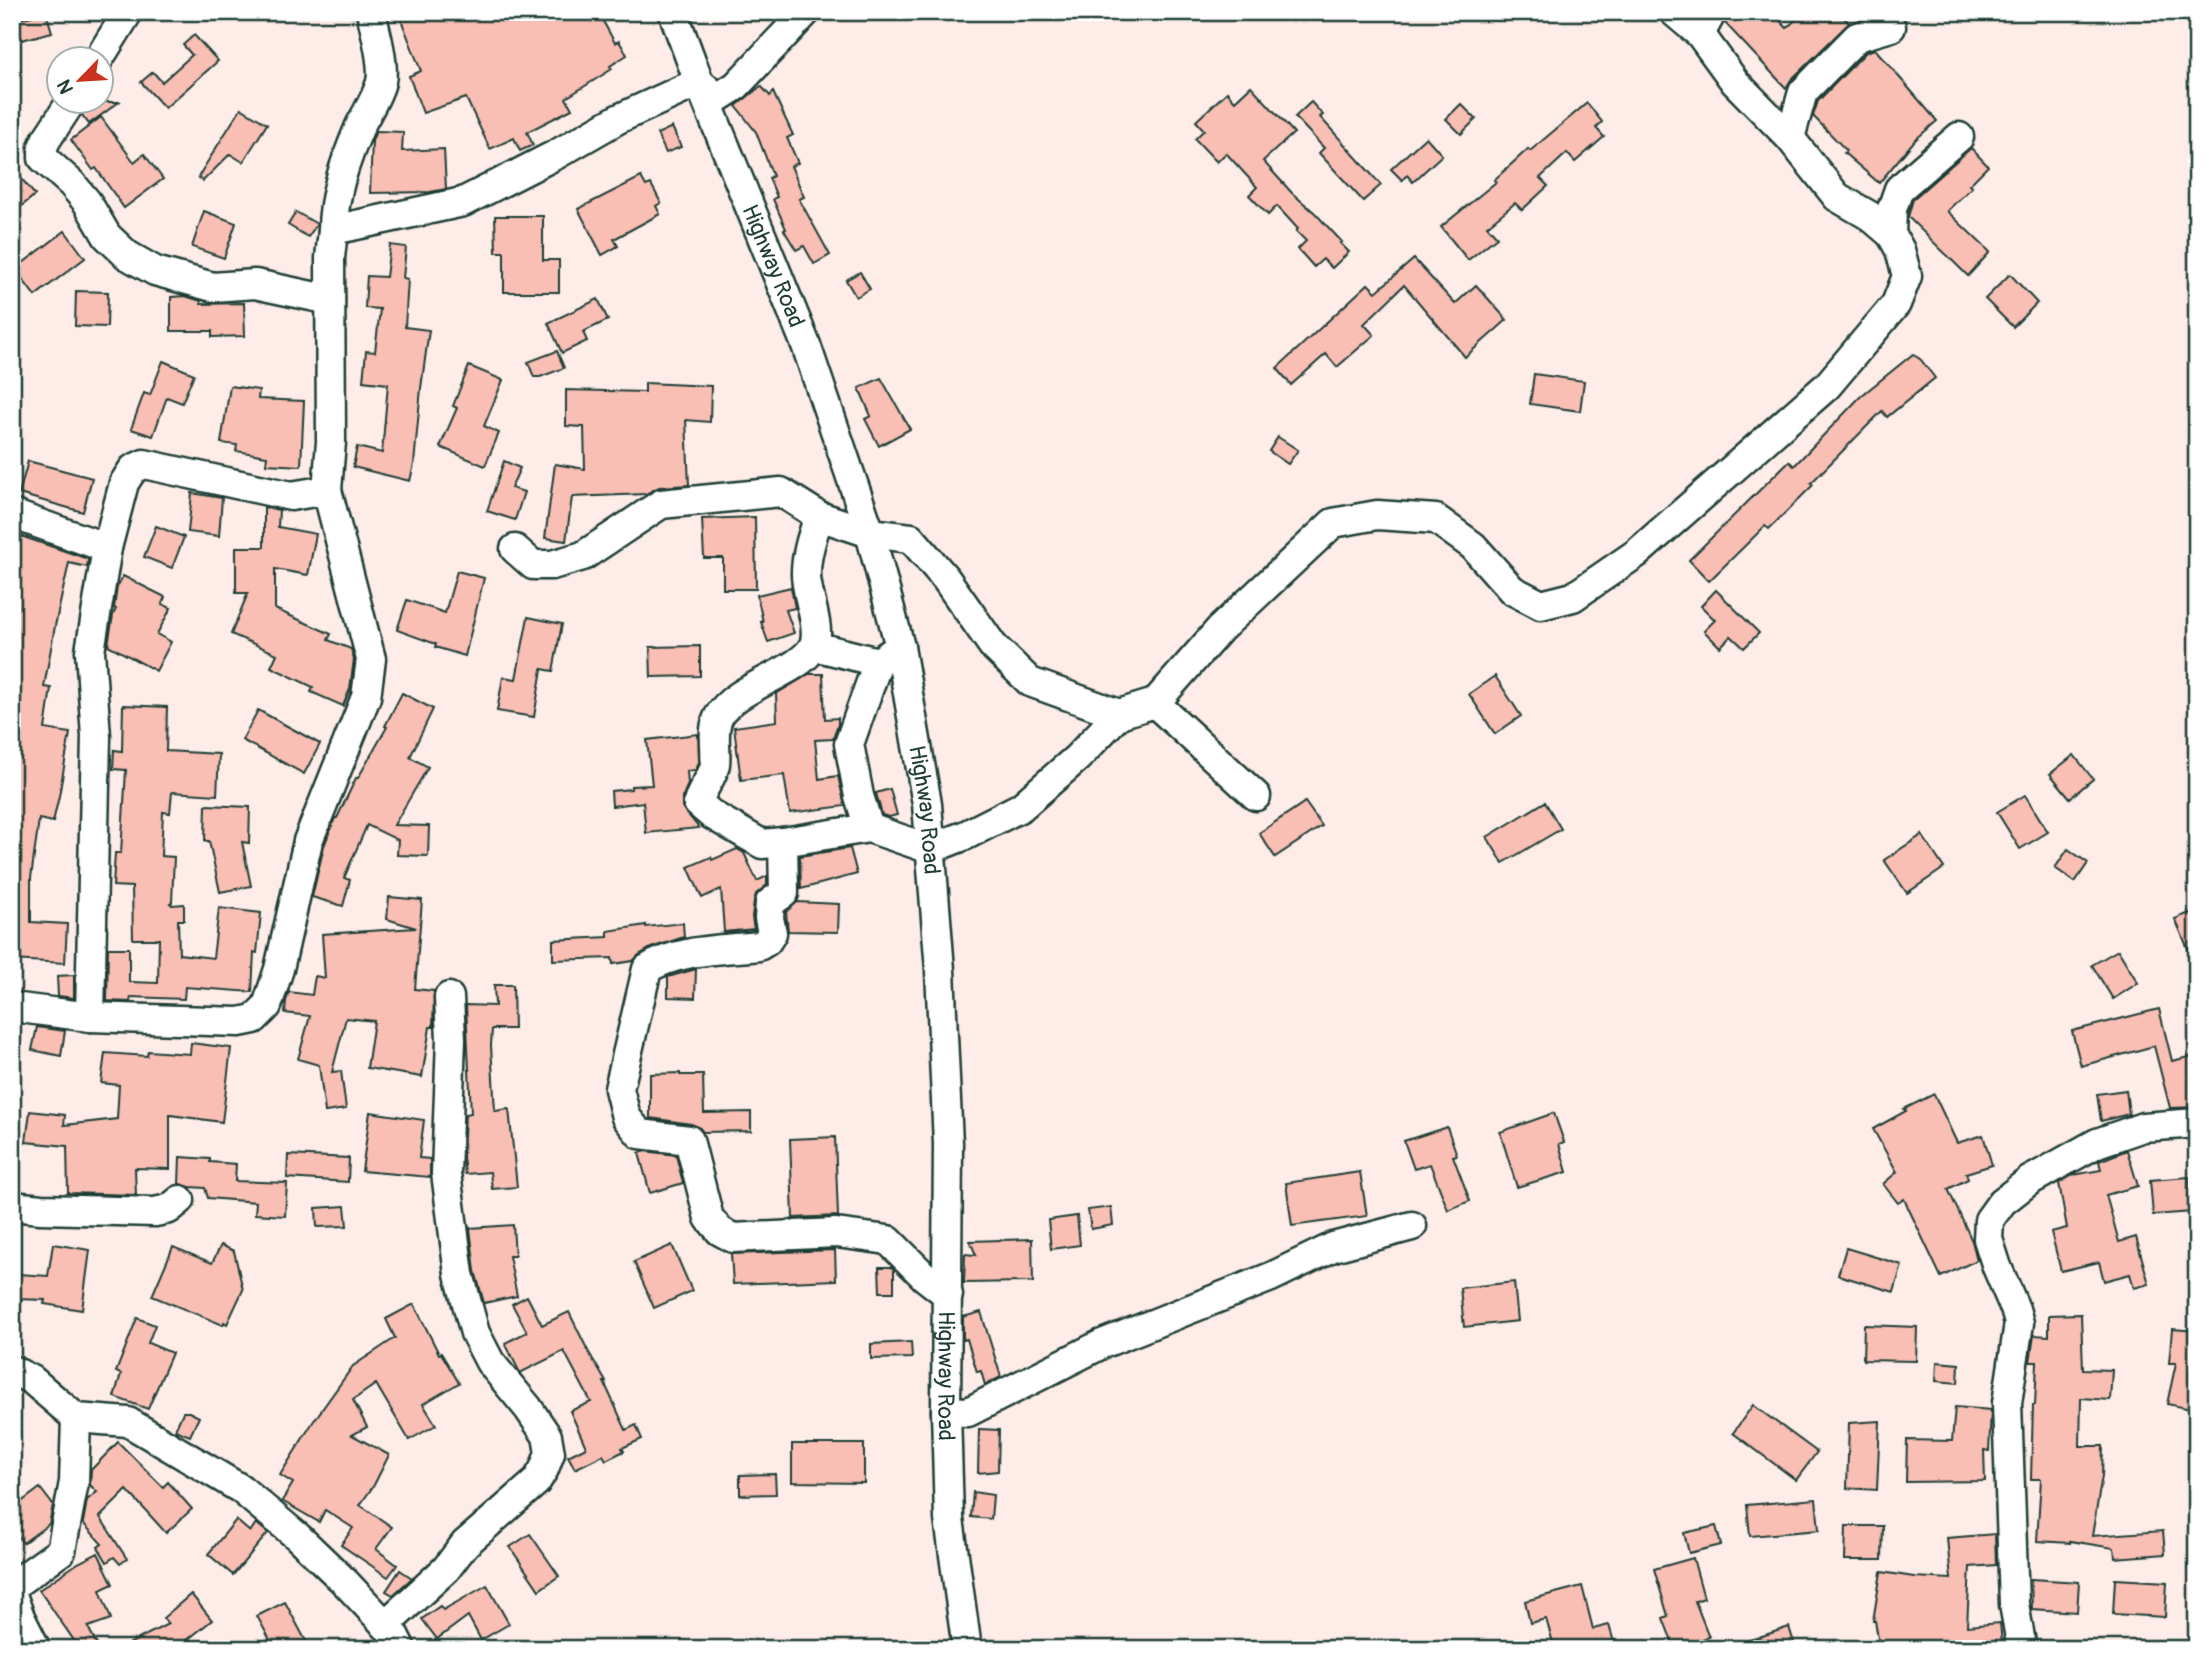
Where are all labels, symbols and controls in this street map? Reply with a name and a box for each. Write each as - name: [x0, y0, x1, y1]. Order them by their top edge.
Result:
- north arrow: [46, 46, 116, 116]
- text: N: [52, 76, 79, 98]
- street label: Highway Road: [736, 200, 812, 331]
- street label: Highway Road: [903, 743, 947, 876]
- street label: Highway Road: [931, 1311, 961, 1441]

